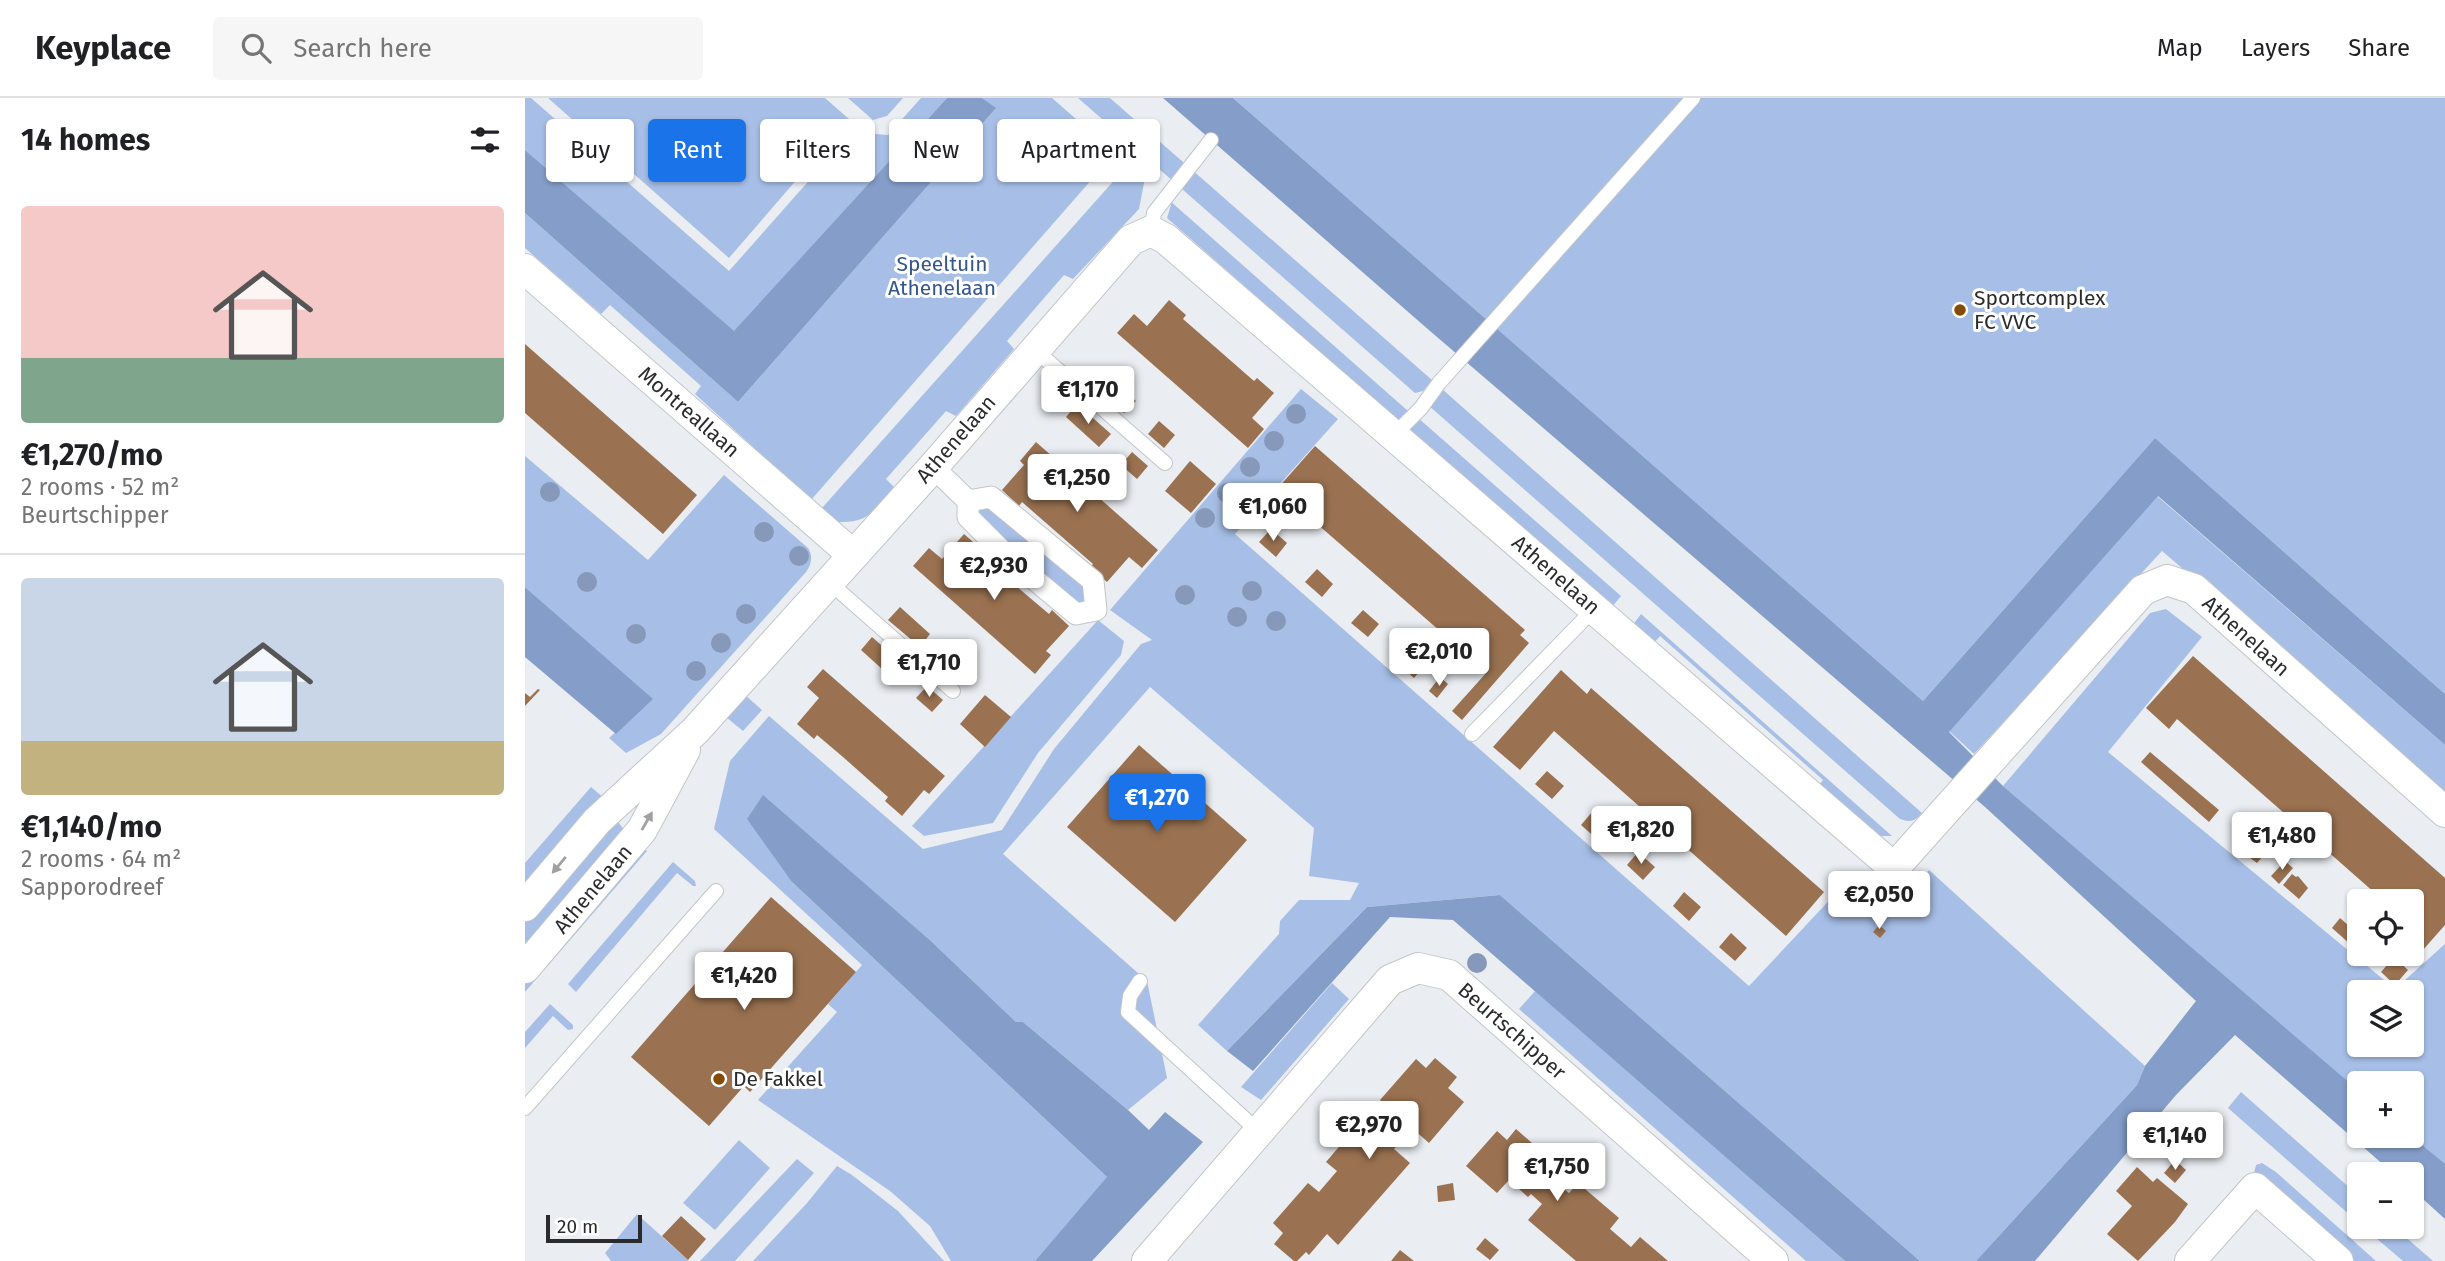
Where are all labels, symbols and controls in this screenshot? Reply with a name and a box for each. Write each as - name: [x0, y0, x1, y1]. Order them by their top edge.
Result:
- search box: [213, 17, 703, 80]
- text: Keyplace: [35, 28, 171, 68]
- icon: search: [237, 29, 275, 67]
- text: Search here: [293, 33, 432, 64]
- text: Map: [2157, 34, 2203, 62]
- text: Layers: [2241, 34, 2310, 62]
- text: Share: [2348, 34, 2410, 62]
- chip: Buy: [546, 119, 634, 182]
- chip: Rent: [648, 119, 746, 182]
- chip: Filters: [760, 119, 875, 182]
- chip: New: [889, 119, 983, 182]
- chip: Apartment: [997, 119, 1160, 182]
- icon: filters: [466, 121, 504, 159]
- text: 14 homes: [21, 122, 150, 158]
- park label: Speeltuin Athenelaan: [888, 251, 996, 301]
- icon: home: [200, 252, 326, 378]
- place label: Sportcomplex FC VVC: [1974, 285, 2106, 335]
- marker: Sportcomplex FC VVC: [1952, 302, 1968, 318]
- street label: Montreallaan: [633, 361, 745, 463]
- pin: €1,170: [1031, 366, 1145, 426]
- text: €1,170: [1057, 375, 1119, 403]
- street label: Athenelaan: [911, 390, 1001, 488]
- text: €1,270/mo: [21, 437, 163, 473]
- pin: €1,250: [1020, 454, 1134, 514]
- text: €1,250: [1044, 463, 1110, 491]
- text: 2 rooms · 52 m²: [21, 473, 179, 501]
- pin: €1,060: [1216, 484, 1330, 543]
- text: €1,060: [1239, 492, 1307, 520]
- text: Beurtschipper: [21, 501, 169, 529]
- street label: Athenelaan: [1507, 530, 1605, 620]
- pin: €2,930: [937, 542, 1051, 602]
- text: €2,930: [960, 551, 1028, 579]
- street label: Athenelaan: [2197, 590, 2295, 682]
- icon: home: [200, 624, 326, 750]
- pin: €2,010: [1382, 628, 1496, 688]
- text: €2,010: [1405, 637, 1473, 665]
- pin: €1,710: [872, 640, 986, 699]
- text: €1,710: [897, 648, 961, 676]
- pin: €1,270: [1100, 774, 1214, 834]
- text: €1,270: [1125, 783, 1189, 811]
- pin: €1,820: [1584, 806, 1698, 866]
- text: €1,140/mo: [21, 809, 162, 845]
- one-way arrow: [641, 812, 653, 831]
- pin: €1,480: [2225, 812, 2339, 872]
- text: €1,820: [1607, 815, 1675, 843]
- text: €1,480: [2248, 821, 2316, 849]
- street label: Athenelaan: [548, 839, 638, 939]
- text: 2 rooms · 64 m²: [21, 845, 181, 873]
- one-way arrow: [552, 857, 567, 874]
- pin: €2,050: [1822, 872, 1936, 931]
- text: Sapporodreef: [21, 873, 163, 901]
- text: €2,050: [1844, 880, 1914, 908]
- map controls: [2347, 889, 2424, 1239]
- button: locate: [2347, 889, 2424, 966]
- pin: €1,420: [687, 953, 801, 1012]
- text: €1,420: [711, 961, 777, 989]
- street label: Beurtschipper: [1453, 977, 1571, 1085]
- button: layers: [2347, 980, 2424, 1057]
- place label: De Fakkel: [733, 1066, 823, 1092]
- marker: De Fakkel: [711, 1071, 727, 1087]
- button: +: [2347, 1071, 2424, 1148]
- pin: €2,970: [1312, 1102, 1426, 1161]
- text: €2,970: [1336, 1110, 1402, 1138]
- pin: €1,140: [2118, 1112, 2232, 1172]
- text: €1,140: [2143, 1121, 2207, 1149]
- pin: €1,750: [1500, 1144, 1614, 1203]
- text: €1,750: [1524, 1152, 1590, 1180]
- button: −: [2347, 1162, 2424, 1239]
- scale bar: [546, 1212, 642, 1244]
- text: 20 m: [557, 1215, 598, 1238]

